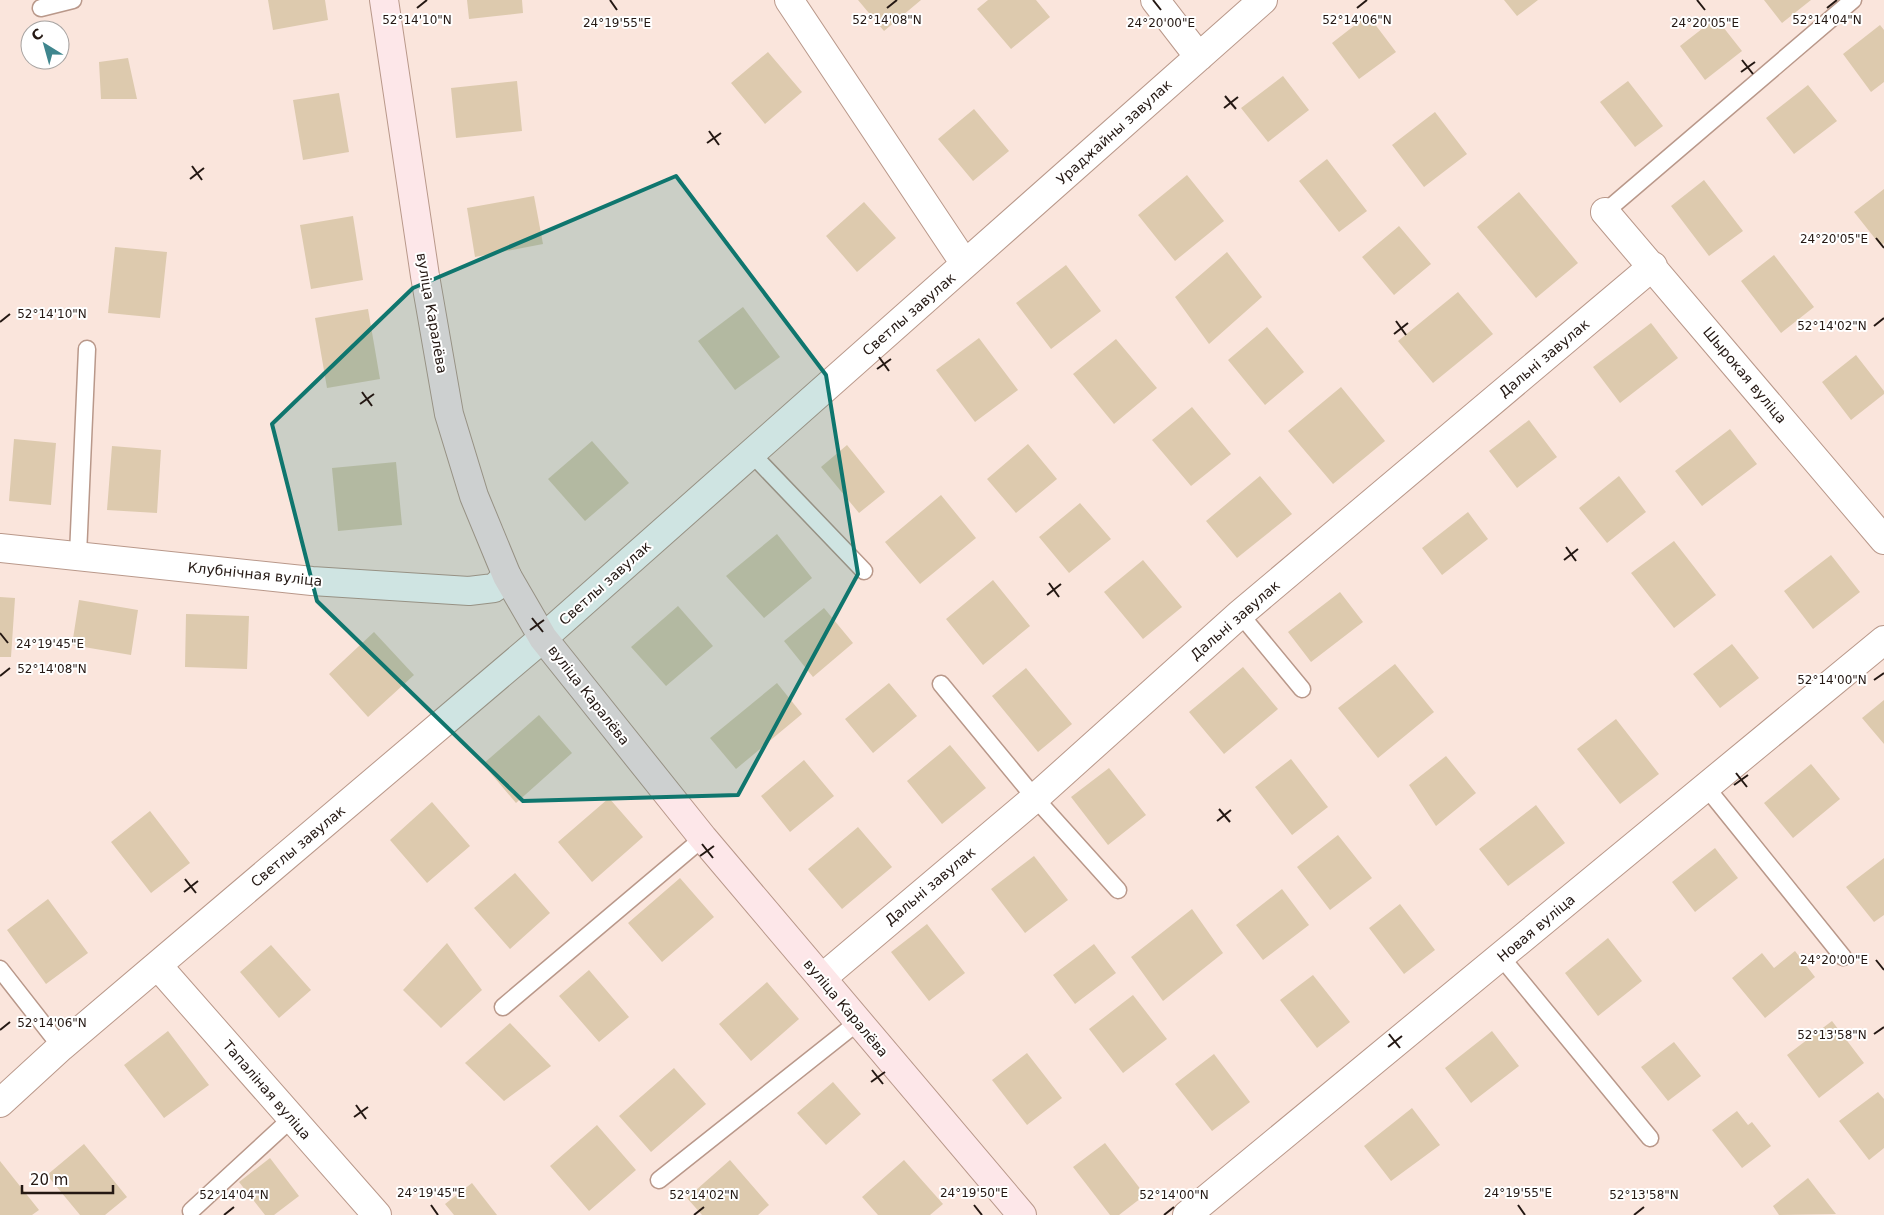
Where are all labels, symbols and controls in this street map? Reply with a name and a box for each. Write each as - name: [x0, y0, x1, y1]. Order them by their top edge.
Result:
- text: 52°14'10"N: [382, 13, 452, 27]
- text: 52°14'08"N: [852, 13, 922, 27]
- text: 52°14'06"N: [1322, 13, 1392, 27]
- text: 52°14'04"N: [1792, 13, 1862, 27]
- text: 24°19'55"E: [583, 16, 651, 30]
- text: 24°20'00"E: [1127, 16, 1195, 30]
- text: 24°20'05"E: [1671, 16, 1739, 30]
- north arrow: [20, 20, 70, 70]
- text: С: [28, 25, 46, 44]
- street label: Ураджайны завулак: [1053, 76, 1175, 188]
- text: 24°20'05"E: [1800, 232, 1868, 246]
- street label: вуліца Каралёва: [414, 251, 450, 375]
- street label: Светлы завулак: [859, 269, 959, 359]
- text: 52°14'10"N: [17, 307, 87, 321]
- street label: Дальні завулак: [1496, 316, 1592, 400]
- text: 52°14'02"N: [1797, 319, 1867, 333]
- street label: Шырокая вуліца: [1700, 324, 1790, 426]
- street label: Светлы завулак: [556, 538, 654, 628]
- street label: Клубнічная вуліца: [187, 559, 323, 589]
- street label: Дальні завулак: [1187, 577, 1283, 663]
- text: 24°19'45"E: [16, 637, 84, 651]
- street label: вуліца Каралёва: [545, 642, 633, 748]
- text: 52°14'08"N: [17, 662, 87, 676]
- text: 52°14'00"N: [1797, 673, 1867, 687]
- street label: Светлы завулак: [248, 802, 348, 890]
- street label: Дальні завулак: [882, 844, 978, 928]
- street label: Новая вуліца: [1494, 891, 1578, 965]
- text: 24°20'00"E: [1800, 953, 1868, 967]
- street label: вуліца Каралёва: [801, 956, 891, 1060]
- text: 52°14'06"N: [17, 1016, 87, 1030]
- text: 52°13'58"N: [1797, 1028, 1867, 1042]
- street label: Тапаліная вуліца: [219, 1037, 314, 1143]
- scale bar: [22, 1162, 114, 1194]
- text: 20 m: [30, 1171, 68, 1189]
- text: 24°19'45"E: [397, 1186, 465, 1200]
- text: 24°19'50"E: [940, 1186, 1008, 1200]
- text: 24°19'55"E: [1484, 1186, 1552, 1200]
- text: 52°14'04"N: [199, 1188, 269, 1202]
- text: 52°14'02"N: [669, 1188, 739, 1202]
- text: 52°14'00"N: [1139, 1188, 1209, 1202]
- text: 52°13'58"N: [1609, 1188, 1679, 1202]

